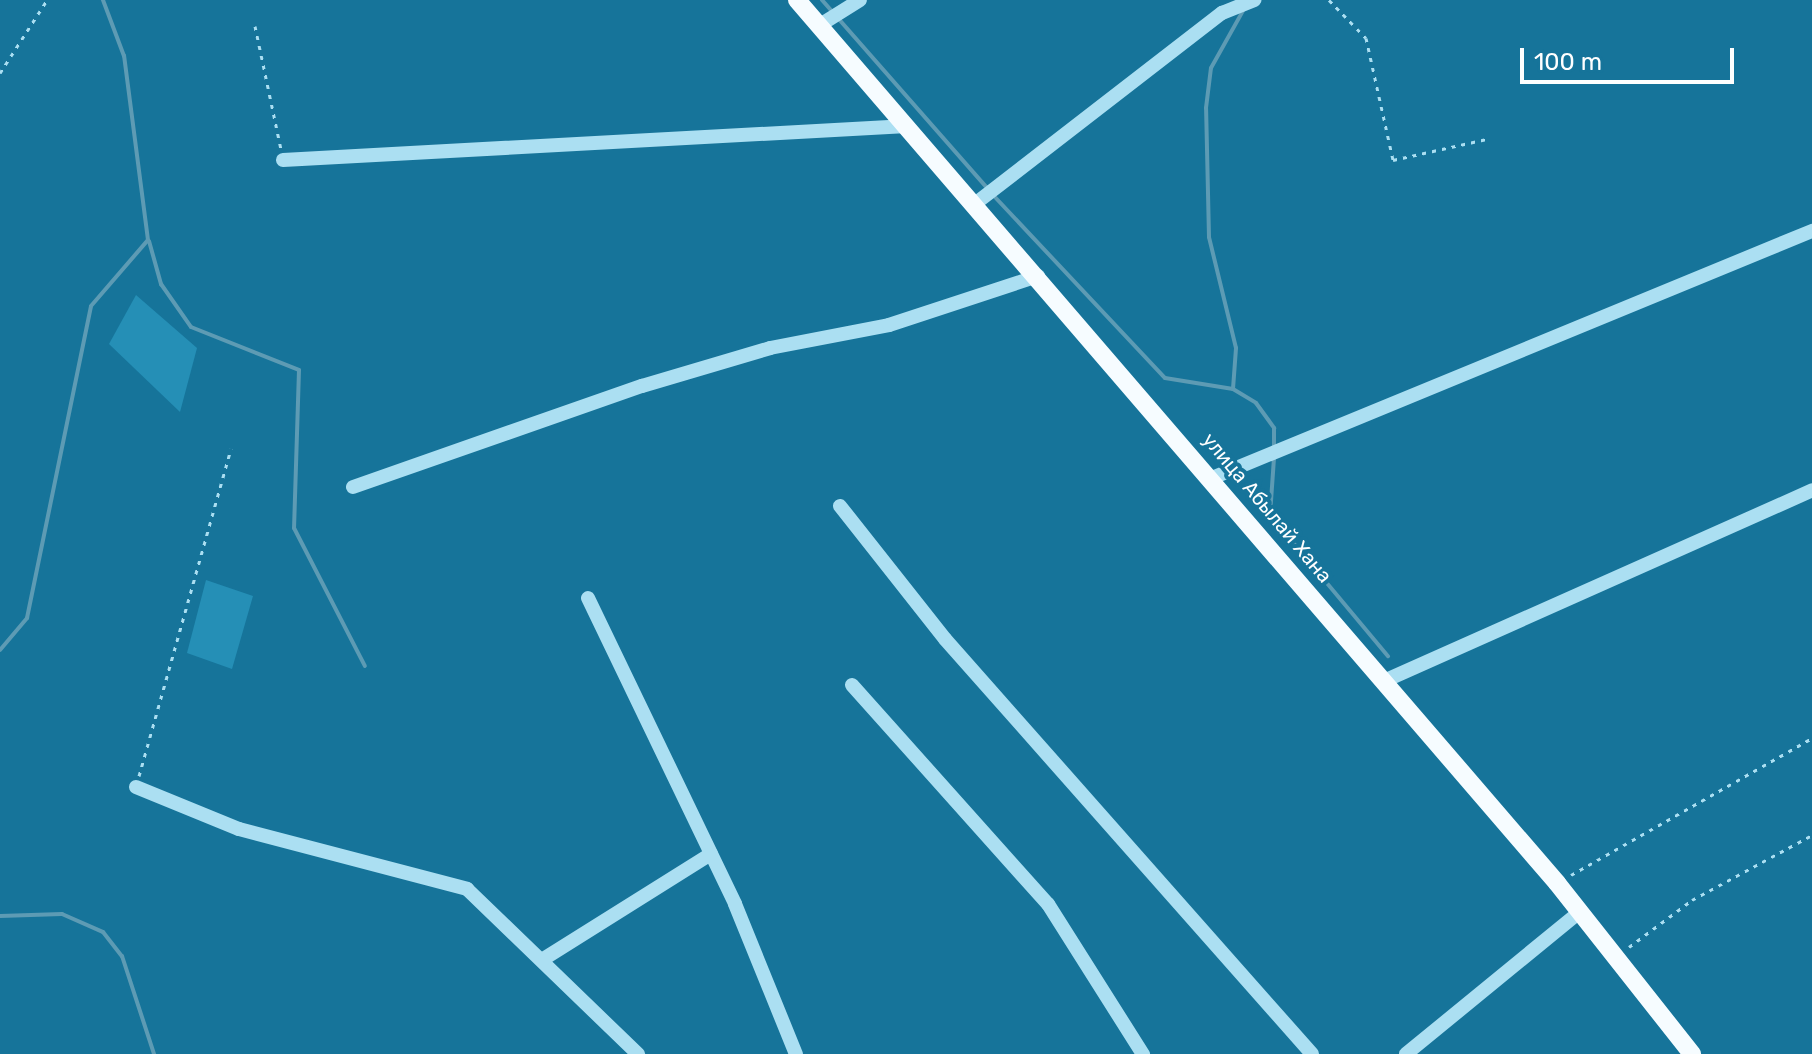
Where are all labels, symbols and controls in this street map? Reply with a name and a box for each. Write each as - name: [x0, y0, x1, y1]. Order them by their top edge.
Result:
- scale bar: [1524, 32, 1738, 82]
- text: 100 m: [1534, 48, 1602, 76]
- street label: улица Абылай Хана: [1197, 428, 1337, 588]

